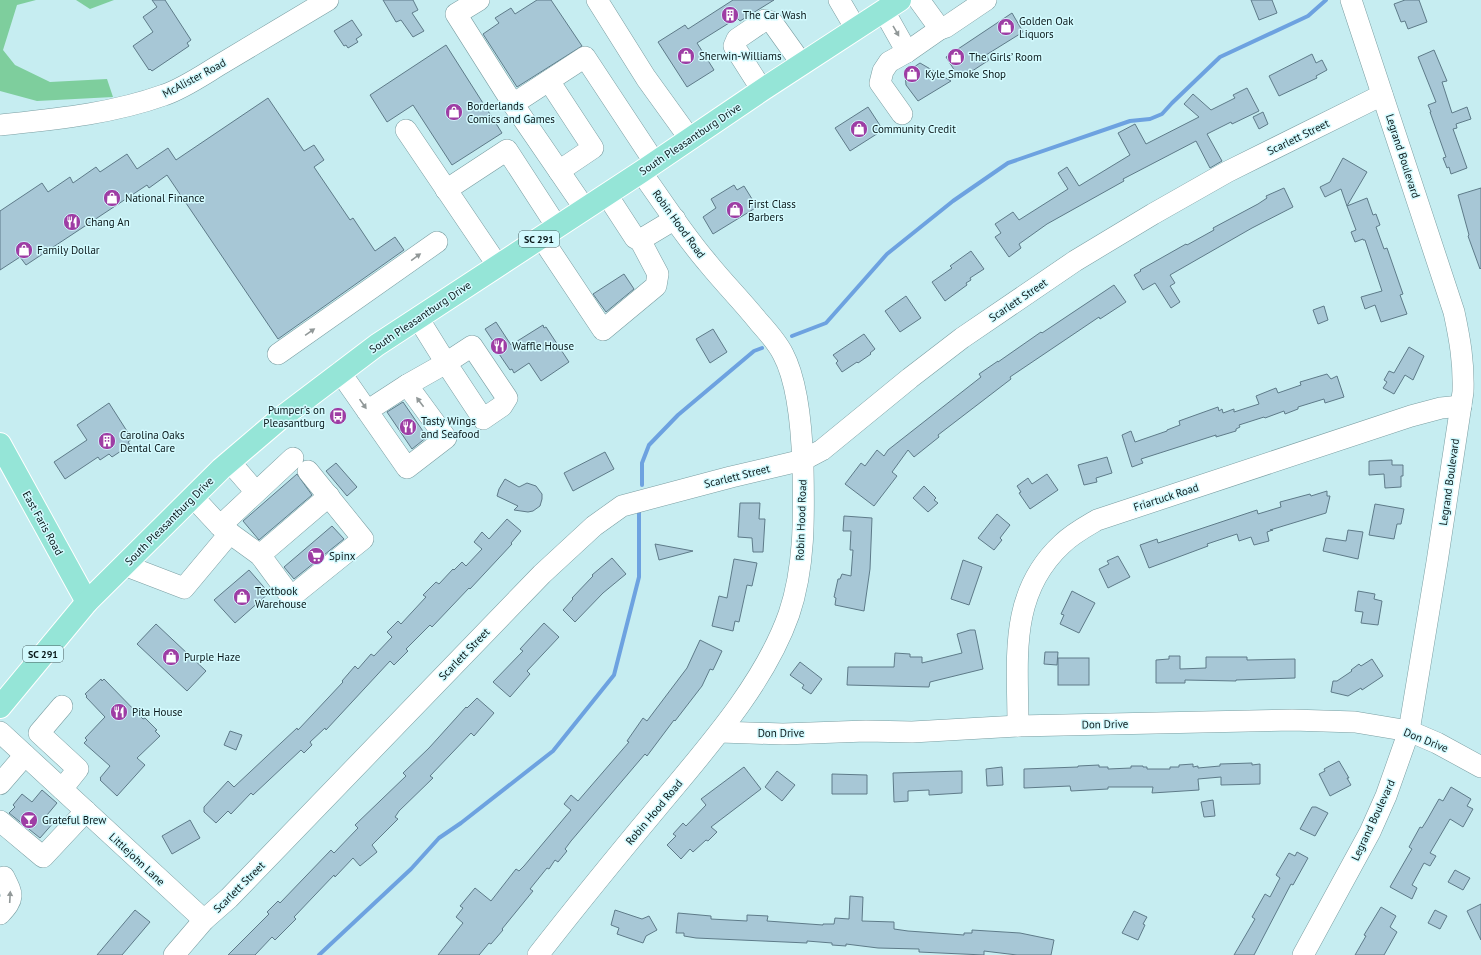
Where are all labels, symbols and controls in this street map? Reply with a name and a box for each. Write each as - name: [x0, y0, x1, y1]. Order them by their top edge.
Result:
- building icon: The Car Wash: [720, 5, 740, 25]
- place label: The Car Wash: [743, 8, 806, 22]
- place label: Golden Oak Liquors: [1019, 14, 1074, 41]
- shop icon: Golden Oak Liquors: [996, 17, 1016, 37]
- one-way arrow: [892, 25, 899, 37]
- shop icon: Sherwin-Williams: [676, 46, 696, 66]
- shop icon: The Girls’ Room: [946, 47, 966, 67]
- place label: Sherwin-Williams: [699, 49, 782, 63]
- place label: The Girls’ Room: [969, 50, 1042, 64]
- street label: McAlister Road: [160, 55, 228, 101]
- shop icon: Kyle Smoke Shop: [902, 64, 922, 84]
- place label: Kyle Smoke Shop: [925, 67, 1006, 81]
- place label: Borderlands Comics and Games: [467, 99, 555, 126]
- street label: South Pleasantburg Drive: [636, 100, 744, 178]
- shop icon: Borderlands Comics and Games: [444, 102, 464, 122]
- street label: Legrand Boulevard: [1383, 112, 1423, 200]
- street label: Scarlett Street: [1265, 116, 1332, 158]
- shop icon: Community Credit: [849, 119, 869, 139]
- place label: Community Credit: [872, 122, 956, 136]
- street label: Robin Hood Road: [650, 187, 709, 261]
- shop icon: National Finance: [102, 188, 122, 208]
- place label: National Finance: [125, 191, 205, 205]
- place label: First Class Barbers: [748, 197, 796, 224]
- shop icon: First Class Barbers: [725, 200, 745, 220]
- restaurant icon: Chang An: [62, 212, 82, 232]
- place label: Chang An: [85, 215, 130, 229]
- road number: SC 291: [519, 231, 559, 247]
- shop icon: Family Dollar: [14, 240, 34, 260]
- place label: Family Dollar: [37, 243, 100, 257]
- one-way arrow: [411, 253, 422, 261]
- street label: Scarlett Street: [986, 275, 1050, 325]
- street label: South Pleasantburg Drive: [366, 278, 474, 356]
- one-way arrow: [305, 328, 315, 336]
- restaurant icon: Waffle House: [489, 336, 509, 356]
- place label: Waffle House: [512, 339, 574, 353]
- one-way arrow: [416, 397, 424, 408]
- one-way arrow: [358, 399, 367, 410]
- place label: Pumper's on Pleasantburg: [263, 403, 325, 430]
- bus stop icon: Pumper's on Pleasantburg: [328, 406, 348, 426]
- place label: Tasty Wings and Seafood: [421, 414, 479, 441]
- restaurant icon: Tasty Wings and Seafood: [398, 417, 418, 437]
- place label: Carolina Oaks Dental Care: [120, 428, 185, 455]
- building icon: Carolina Oaks Dental Care: [97, 431, 117, 451]
- street label: Legrand Boulevard: [1436, 438, 1462, 526]
- street label: Scarlett Street: [703, 461, 772, 491]
- street label: South Pleasantburg Drive: [122, 473, 217, 568]
- street label: Robin Hood Road: [793, 479, 809, 561]
- street label: Friartuck Road: [1132, 480, 1200, 514]
- street label: East Faris Road: [20, 488, 66, 558]
- supermarket icon: Spinx: [306, 546, 326, 566]
- place label: Spinx: [329, 549, 356, 563]
- place label: Textbook Warehouse: [255, 584, 307, 611]
- shop icon: Textbook Warehouse: [232, 587, 252, 607]
- street label: Scarlett Street: [436, 625, 493, 683]
- road number: SC 291: [23, 646, 63, 662]
- shop icon: Purple Haze: [161, 647, 181, 667]
- place label: Purple Haze: [184, 650, 241, 664]
- restaurant icon: Pita House: [109, 702, 129, 722]
- place label: Pita House: [132, 705, 183, 719]
- street label: Don Drive: [1082, 717, 1129, 731]
- street label: Don Drive: [1402, 725, 1451, 755]
- street label: Don Drive: [758, 726, 805, 740]
- street label: Robin Hood Road: [623, 776, 685, 848]
- street label: Legrand Boulevard: [1348, 777, 1398, 863]
- bar icon: Grateful Brew: [19, 810, 39, 830]
- place label: Grateful Brew: [42, 813, 106, 827]
- street label: Littlejohn Lane: [106, 830, 168, 889]
- street label: Scarlett Street: [210, 858, 268, 916]
- one-way arrow: [7, 890, 13, 903]

